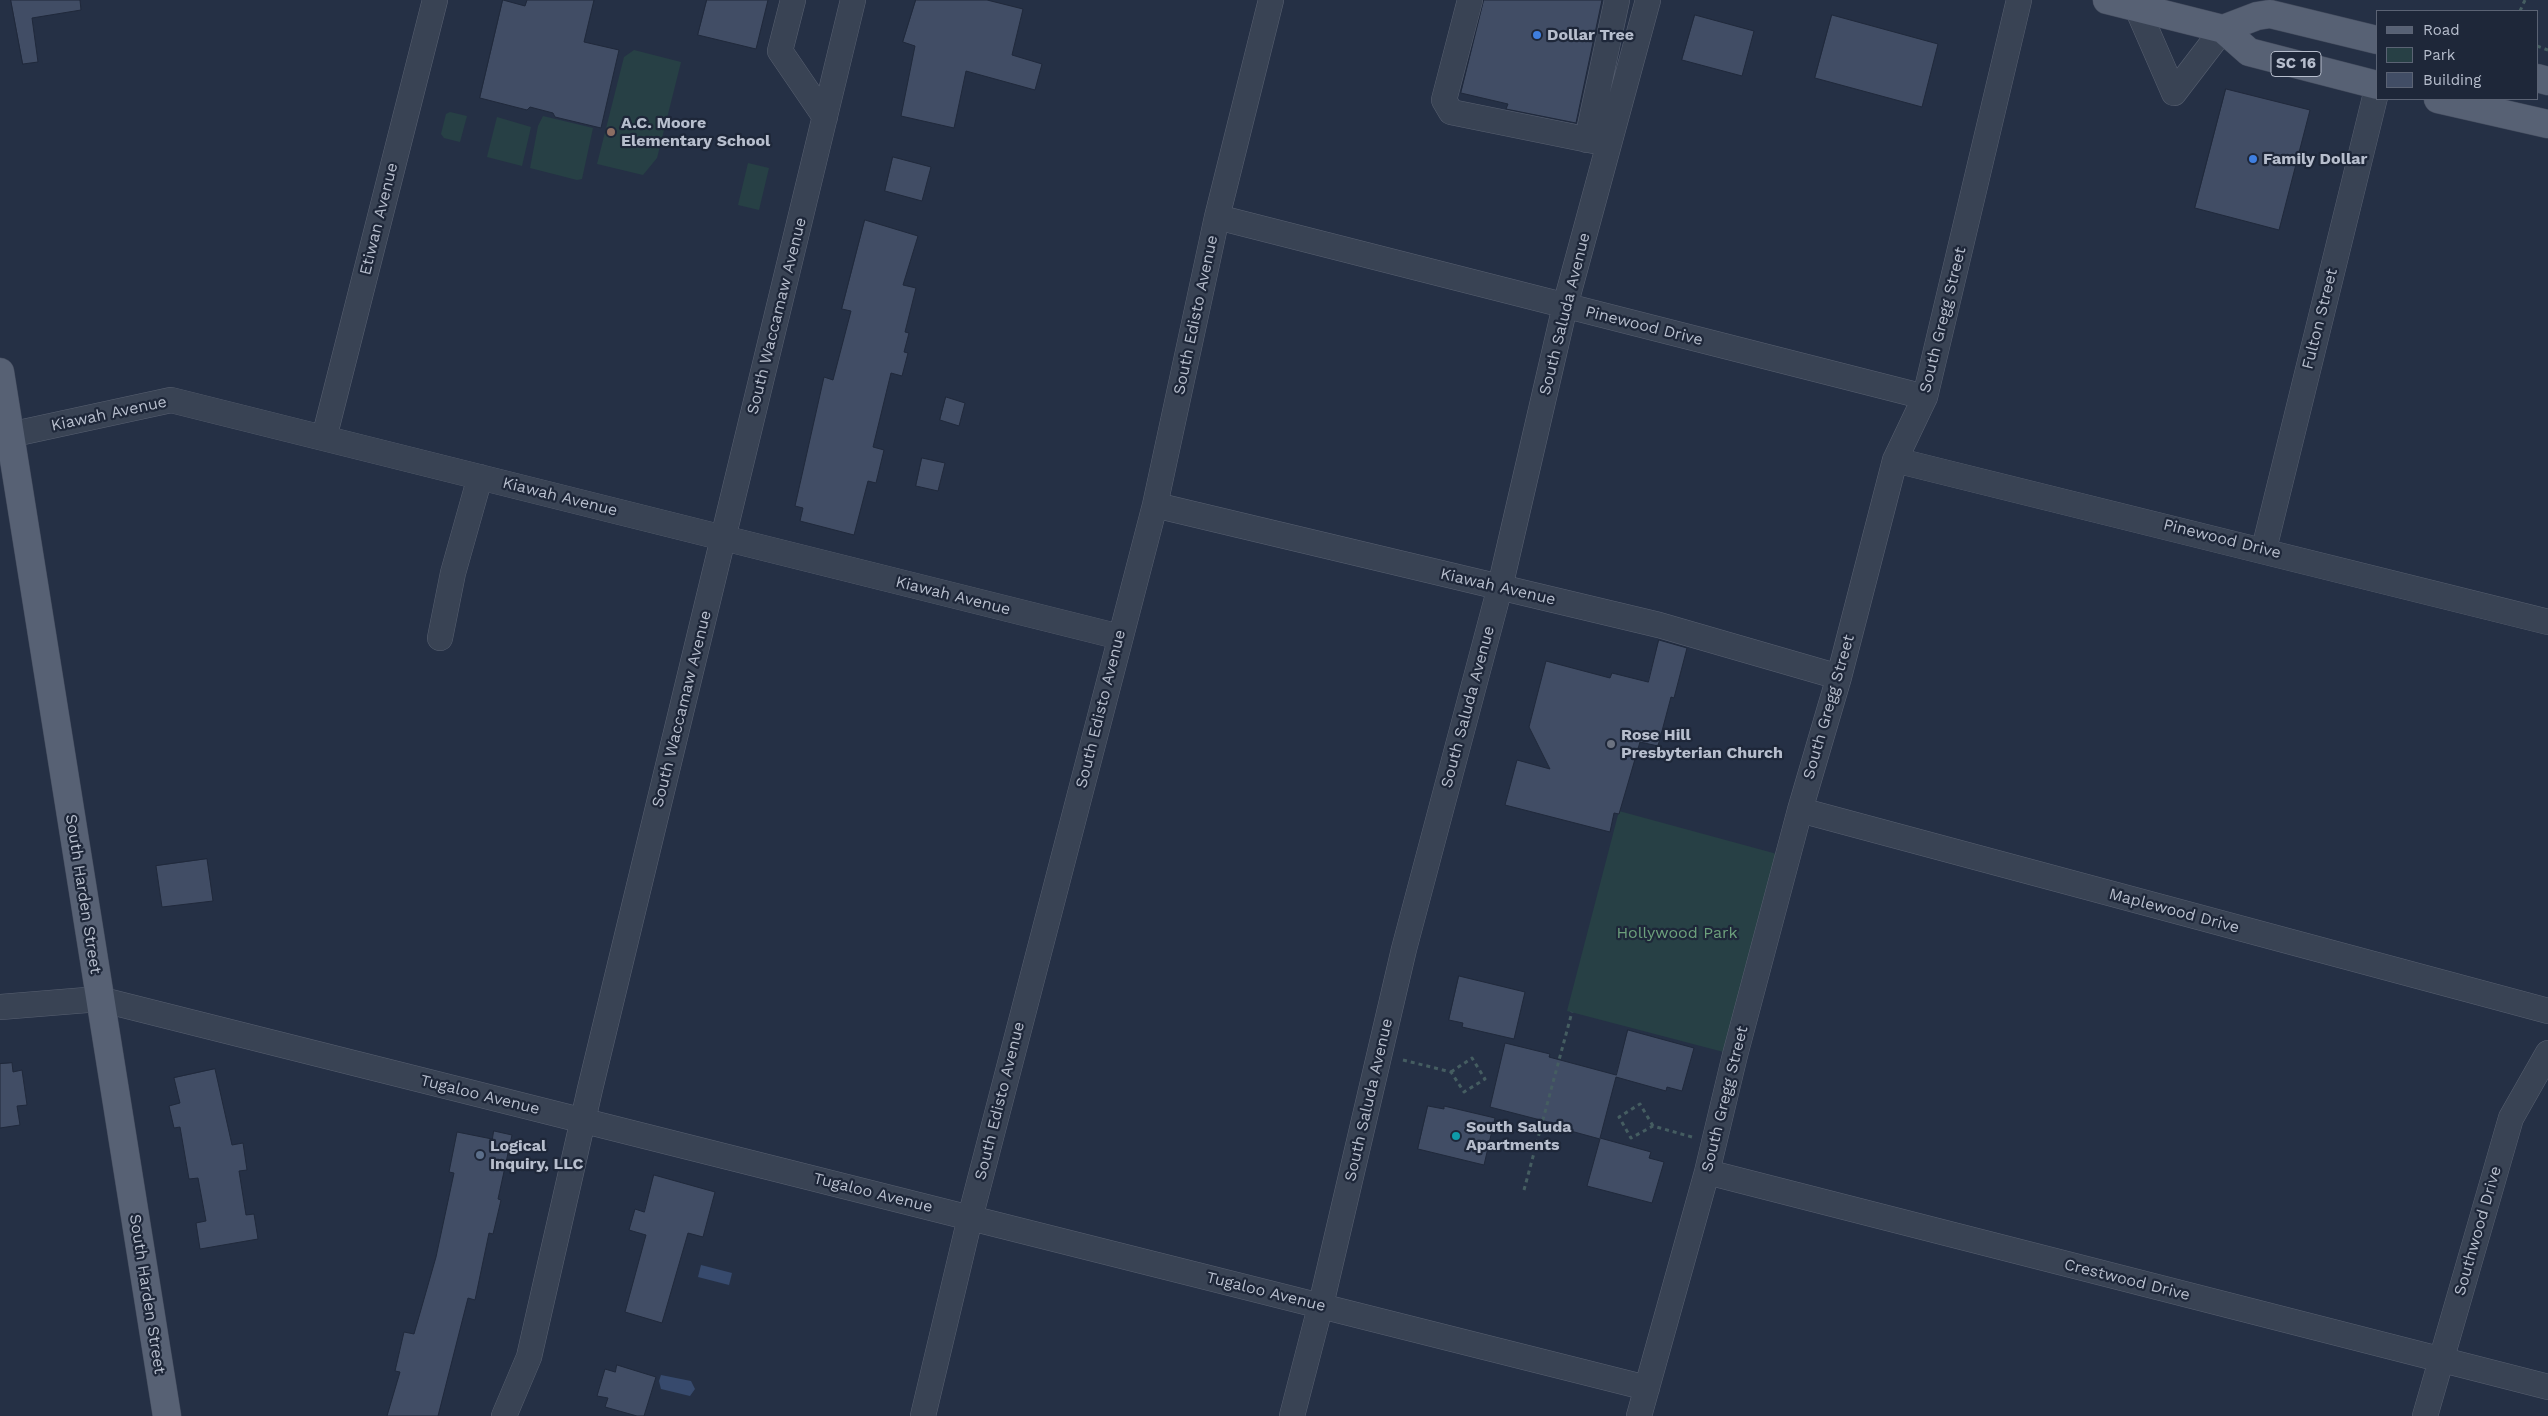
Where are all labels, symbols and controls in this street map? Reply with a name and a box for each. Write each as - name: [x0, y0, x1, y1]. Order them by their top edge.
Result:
- legend: [2376, 10, 2538, 100]
- text: Road: [2423, 21, 2460, 39]
- place label: Dollar Tree: [1547, 25, 1634, 45]
- marker: Dollar Tree: [1531, 29, 1543, 41]
- text: Park: [2423, 46, 2455, 64]
- road number: SC 16: [2271, 52, 2321, 76]
- text: Building: [2423, 71, 2481, 89]
- place label: A.C. Moore Elementary School: [621, 113, 770, 151]
- marker: A.C. Moore Elementary School: [605, 126, 617, 138]
- place label: Family Dollar: [2263, 149, 2367, 169]
- marker: Family Dollar: [2247, 153, 2259, 165]
- street label: Etiwan Avenue: [356, 161, 402, 277]
- street label: South Waccamaw Avenue: [743, 216, 811, 416]
- street label: South Saluda Avenue: [1536, 231, 1594, 397]
- street label: South Edisto Avenue: [1170, 233, 1222, 397]
- street label: South Gregg Street: [1916, 245, 1970, 395]
- street label: Fulton Street: [2298, 267, 2342, 371]
- street label: Pinewood Drive: [1583, 302, 1705, 350]
- street label: Kiawah Avenue: [49, 392, 169, 436]
- street label: Kiawah Avenue: [501, 473, 619, 521]
- street label: Pinewood Drive: [2161, 515, 2283, 563]
- street label: Kiawah Avenue: [1438, 564, 1558, 610]
- street label: Kiawah Avenue: [894, 572, 1012, 620]
- street label: South Waccamaw Avenue: [648, 609, 716, 809]
- street label: South Saluda Avenue: [1437, 624, 1499, 790]
- street label: South Edisto Avenue: [1072, 628, 1130, 790]
- street label: South Gregg Street: [1799, 632, 1859, 782]
- place label: Rose Hill Presbyterian Church: [1621, 725, 1783, 763]
- marker: Rose Hill Presbyterian Church: [1605, 738, 1617, 750]
- street label: South Harden Street: [61, 813, 105, 975]
- street label: Maplewood Drive: [2107, 884, 2241, 938]
- park label: Hollywood Park: [1616, 923, 1738, 943]
- street label: South Saluda Avenue: [1341, 1017, 1397, 1183]
- street label: South Edisto Avenue: [971, 1020, 1029, 1182]
- street label: South Gregg Street: [1698, 1024, 1752, 1174]
- street label: Tugaloo Avenue: [418, 1071, 542, 1119]
- place label: South Saluda Apartments: [1466, 1117, 1571, 1155]
- marker: South Saluda Apartments: [1450, 1130, 1462, 1142]
- place label: Logical Inquiry, LLC: [490, 1136, 583, 1174]
- marker: Logical Inquiry, LLC: [474, 1149, 486, 1161]
- street label: Southwood Drive: [2450, 1164, 2506, 1298]
- street label: Tugaloo Avenue: [811, 1169, 935, 1217]
- street label: South Harden Street: [125, 1213, 169, 1375]
- street label: Crestwood Drive: [2062, 1255, 2192, 1305]
- street label: Tugaloo Avenue: [1204, 1268, 1328, 1316]

